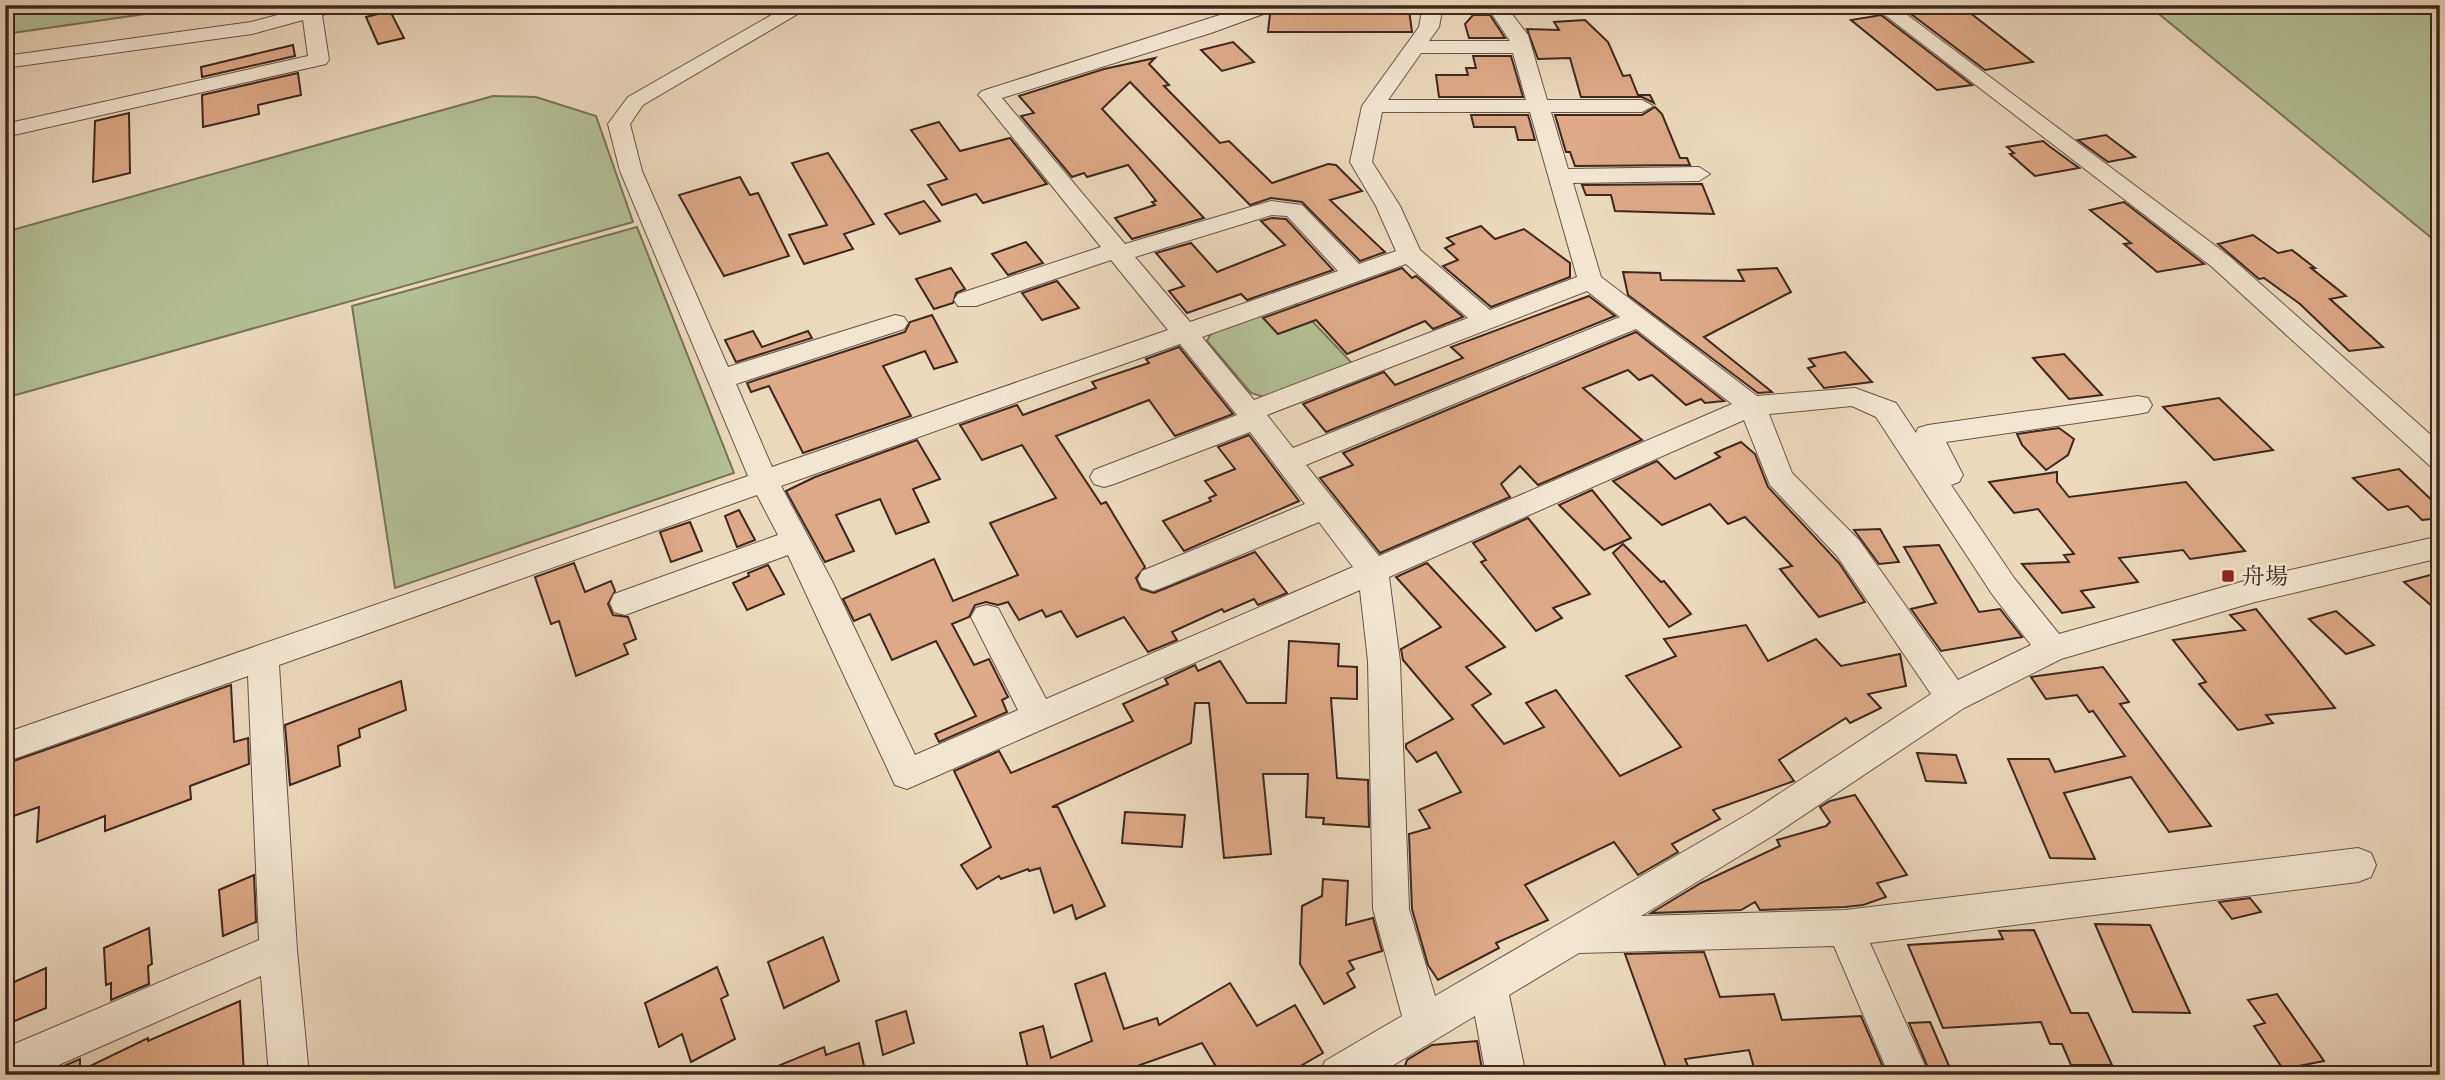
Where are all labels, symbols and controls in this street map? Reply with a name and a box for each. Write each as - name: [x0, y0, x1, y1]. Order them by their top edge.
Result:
- place label: 舟場: [2242, 562, 2288, 591]
- marker: 舟場: [2220, 568, 2236, 584]

